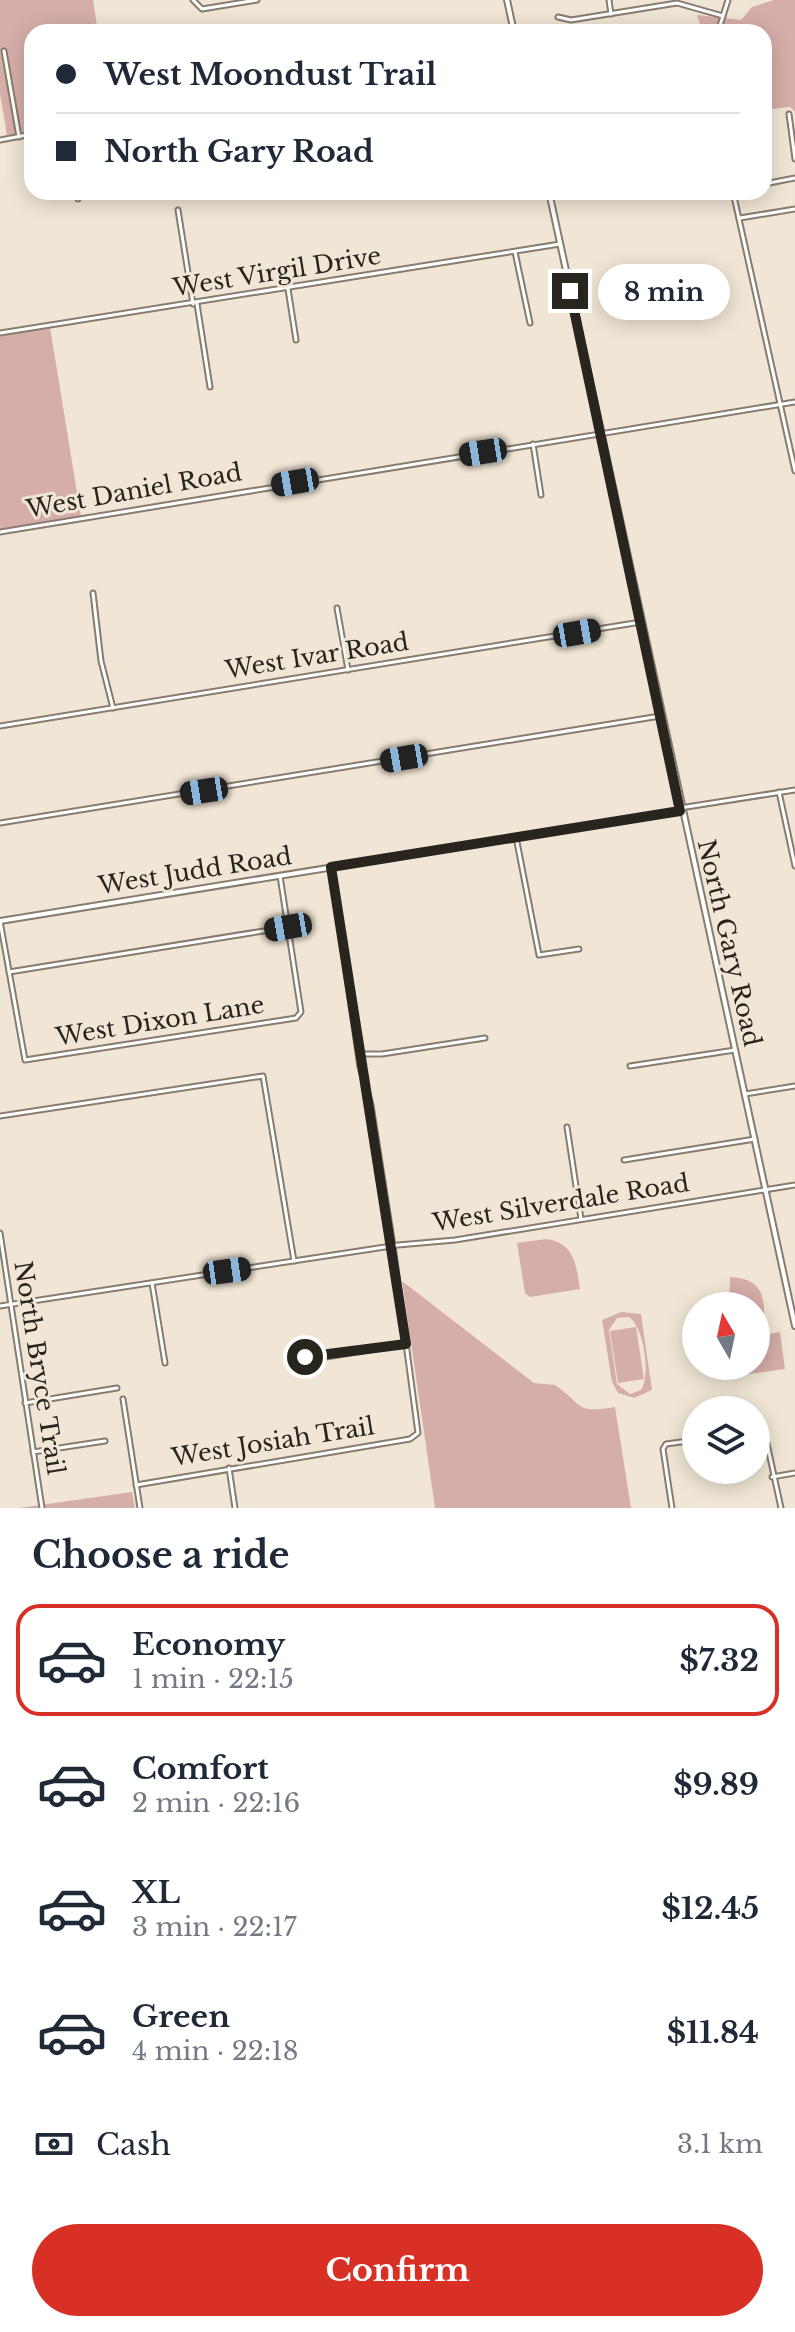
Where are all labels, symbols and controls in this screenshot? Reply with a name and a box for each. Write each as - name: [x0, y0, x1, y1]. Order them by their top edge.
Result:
- text: West Moondust Trail: [104, 56, 437, 93]
- text: North Gary Road: [104, 133, 374, 170]
- street label: West Virgil Drive: [170, 241, 383, 302]
- callout: 8 min: [598, 263, 730, 319]
- route end: [552, 273, 588, 309]
- text: 8 min: [624, 276, 704, 308]
- car: [457, 436, 509, 468]
- street label: West Daniel Road: [23, 457, 244, 524]
- car: [269, 466, 321, 498]
- car: [551, 617, 603, 649]
- street label: West Ivar Road: [222, 627, 411, 684]
- car: [378, 742, 430, 774]
- car: [178, 775, 230, 807]
- street label: North Gary Road: [692, 837, 767, 1049]
- street label: West Judd Road: [95, 841, 294, 900]
- car: [262, 911, 314, 943]
- street label: West Dixon Lane: [53, 990, 266, 1051]
- street label: West Silverdale Road: [430, 1168, 691, 1237]
- car: [202, 1256, 252, 1286]
- street label: North Bryce Trail: [8, 1259, 71, 1477]
- north arrow: [682, 1292, 770, 1380]
- map controls: [682, 1292, 770, 1484]
- route start: [287, 1339, 323, 1375]
- button: layers: [682, 1396, 770, 1484]
- street label: West Josiah Trail: [169, 1411, 377, 1472]
- text: Choose a ride: [32, 1533, 289, 1578]
- icon: car: [36, 1624, 108, 1696]
- text: Economy: [132, 1626, 285, 1663]
- text: $7.32: [679, 1642, 759, 1679]
- text: 1 min · 22:15: [132, 1663, 294, 1695]
- icon: car: [36, 1748, 108, 1820]
- text: Comfort: [132, 1750, 269, 1787]
- text: $9.89: [673, 1766, 759, 1803]
- text: 2 min · 22:16: [132, 1787, 300, 1819]
- icon: car: [36, 1872, 108, 1944]
- text: XL: [132, 1874, 180, 1911]
- text: $12.45: [662, 1890, 759, 1927]
- text: 3 min · 22:17: [132, 1911, 297, 1943]
- icon: car: [36, 1996, 108, 2068]
- text: Green: [132, 1998, 230, 2035]
- text: $11.84: [667, 2014, 759, 2051]
- text: 4 min · 22:18: [132, 2035, 298, 2067]
- icon: cash: [32, 2122, 76, 2166]
- text: Cash: [96, 2126, 171, 2163]
- text: 3.1 km: [677, 2128, 763, 2160]
- button: Confirm: [32, 2224, 763, 2316]

